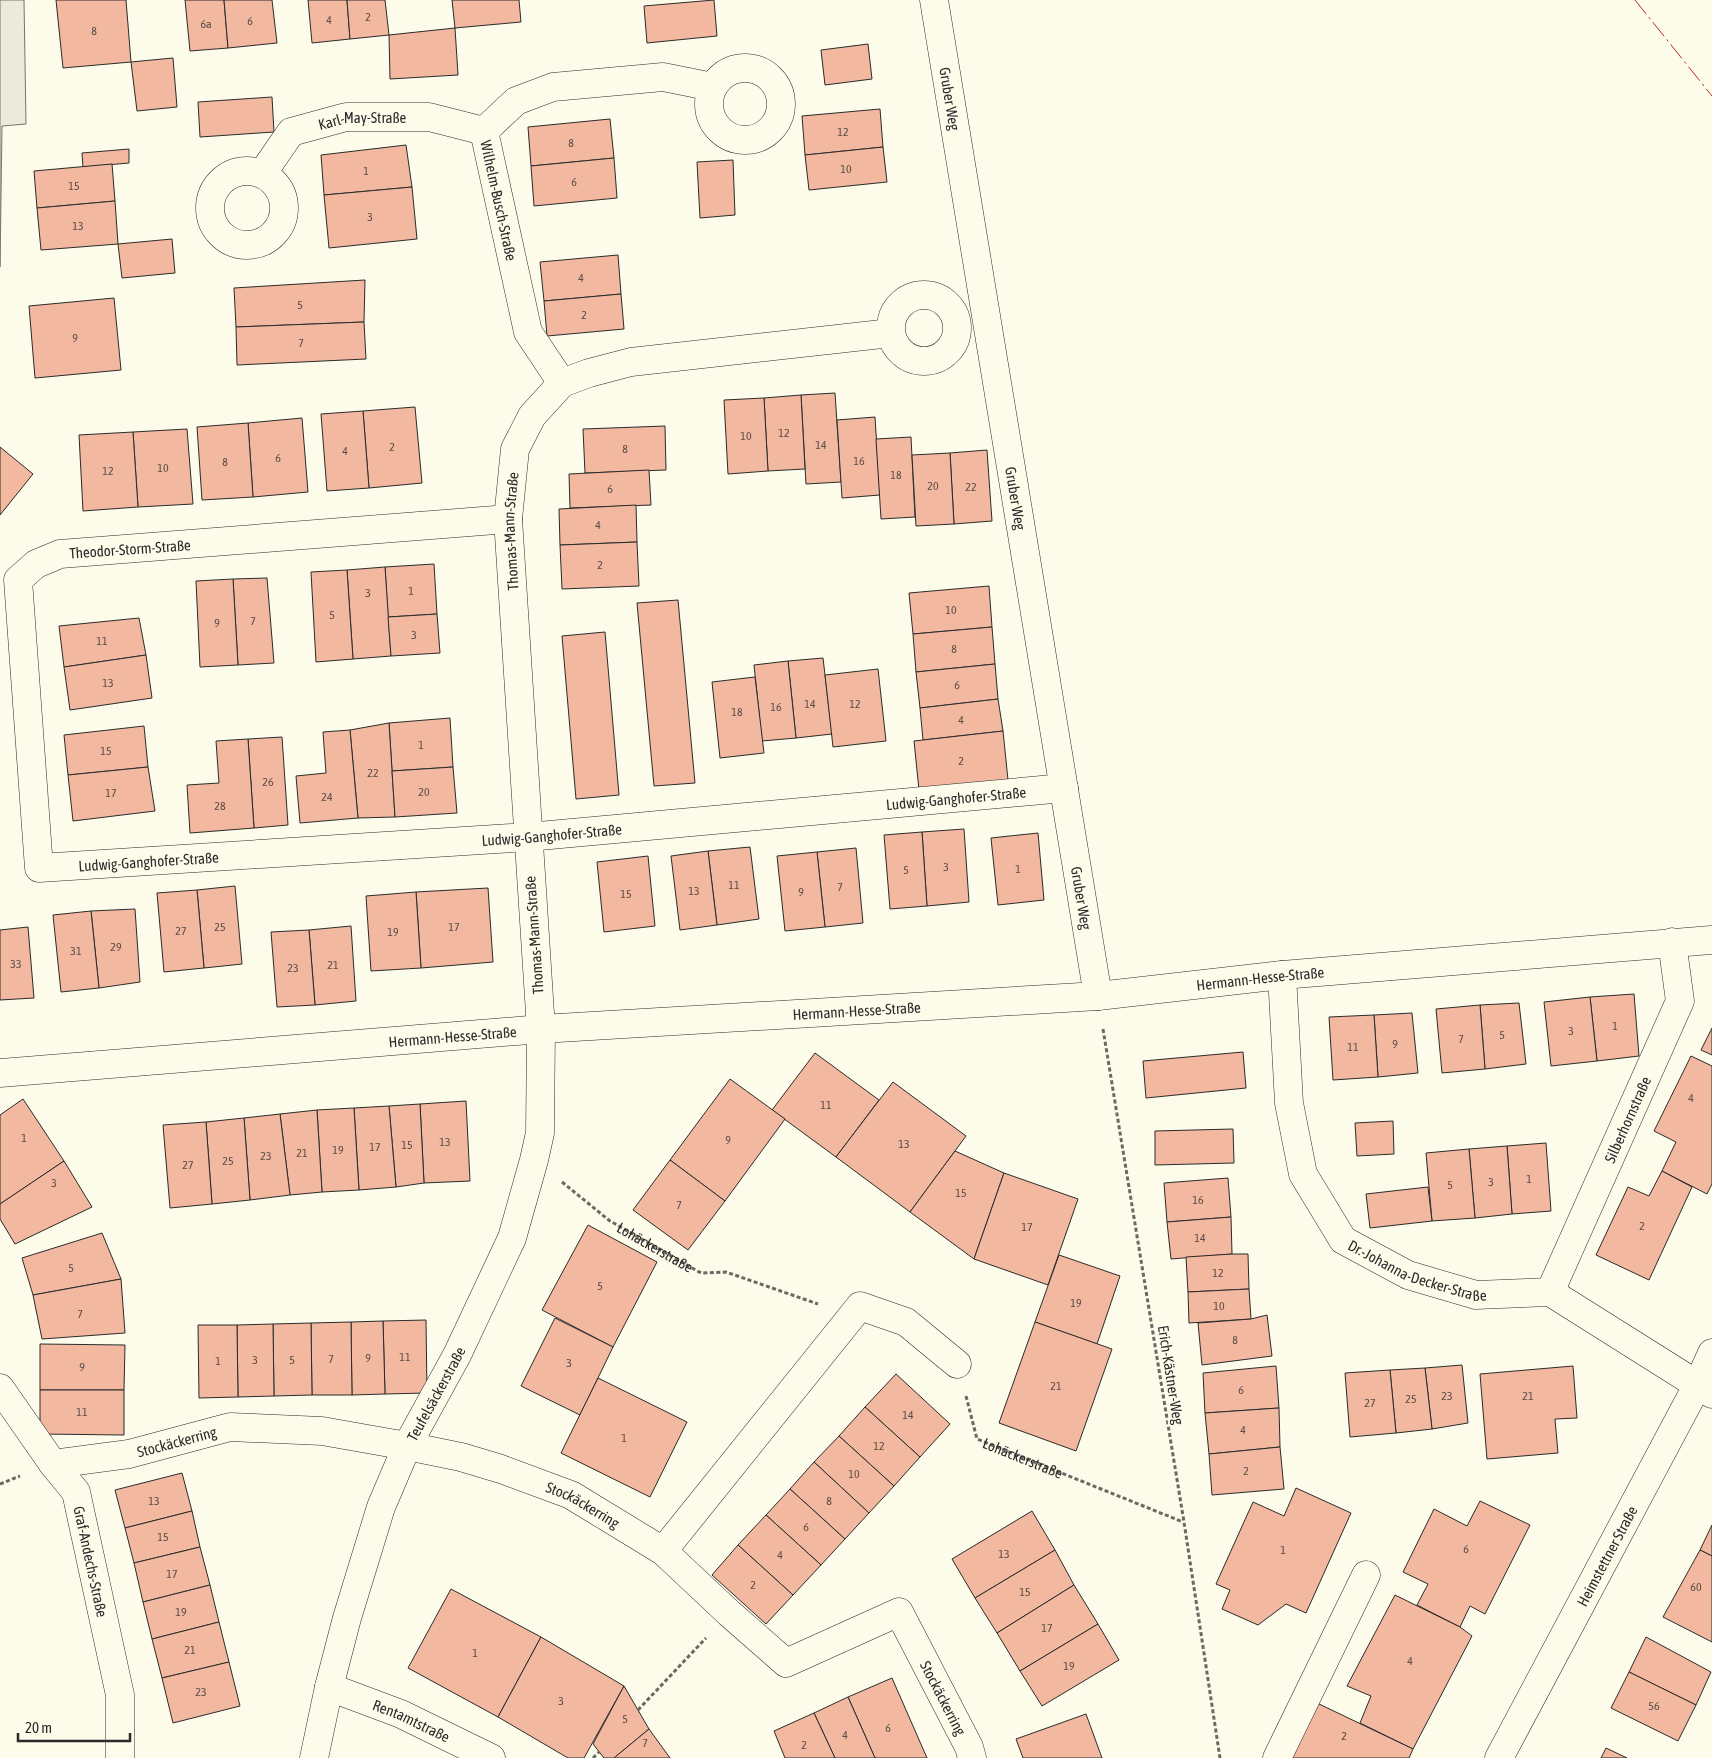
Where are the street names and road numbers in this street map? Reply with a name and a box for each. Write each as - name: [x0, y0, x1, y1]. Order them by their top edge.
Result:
- street label: Gruber Weg: [937, 66, 964, 132]
- street label: Karl-May-Straße: [316, 109, 407, 133]
- street label: Wilhelm-Busch-Straße: [478, 139, 521, 262]
- street label: Gruber Weg: [1002, 465, 1030, 532]
- street label: Thomas-Mann-Straße: [499, 471, 521, 591]
- street label: Theodor-Storm-Straße: [69, 536, 192, 562]
- street label: Ludwig-Ganghofer-Straße: [885, 783, 1027, 813]
- street label: Ludwig-Ganghofer-Straße: [481, 820, 623, 848]
- street label: Ludwig-Ganghofer-Straße: [78, 848, 219, 874]
- street label: Gruber Weg: [1068, 865, 1096, 931]
- street label: Thomas-Mann-Straße: [521, 875, 547, 995]
- street label: Hermann-Hesse-Straße: [1195, 963, 1325, 993]
- street label: Hermann-Hesse-Straße: [792, 998, 921, 1023]
- street label: Hermann-Hesse-Straße: [388, 1023, 517, 1050]
- street label: Silberhornstraße: [1600, 1073, 1654, 1165]
- street label: Lohäckerstraße: [614, 1218, 697, 1275]
- street label: Dr.-Johanna-Decker-Straße: [1345, 1236, 1487, 1304]
- street label: Erich-Kästner-Weg: [1155, 1324, 1187, 1426]
- street label: Teufelsäckerstraße: [403, 1344, 468, 1444]
- street label: Stockäckerring: [135, 1422, 219, 1460]
- street label: Lohäckerstraße: [980, 1434, 1066, 1481]
- street label: Stockäckerring: [544, 1478, 623, 1531]
- street label: Heimstettner Straße: [1573, 1503, 1640, 1609]
- street label: Graf-Andechs-Straße: [71, 1504, 111, 1619]
- street label: Stockäckerring: [917, 1658, 970, 1738]
- street label: Rentamtstraße: [371, 1696, 453, 1745]

